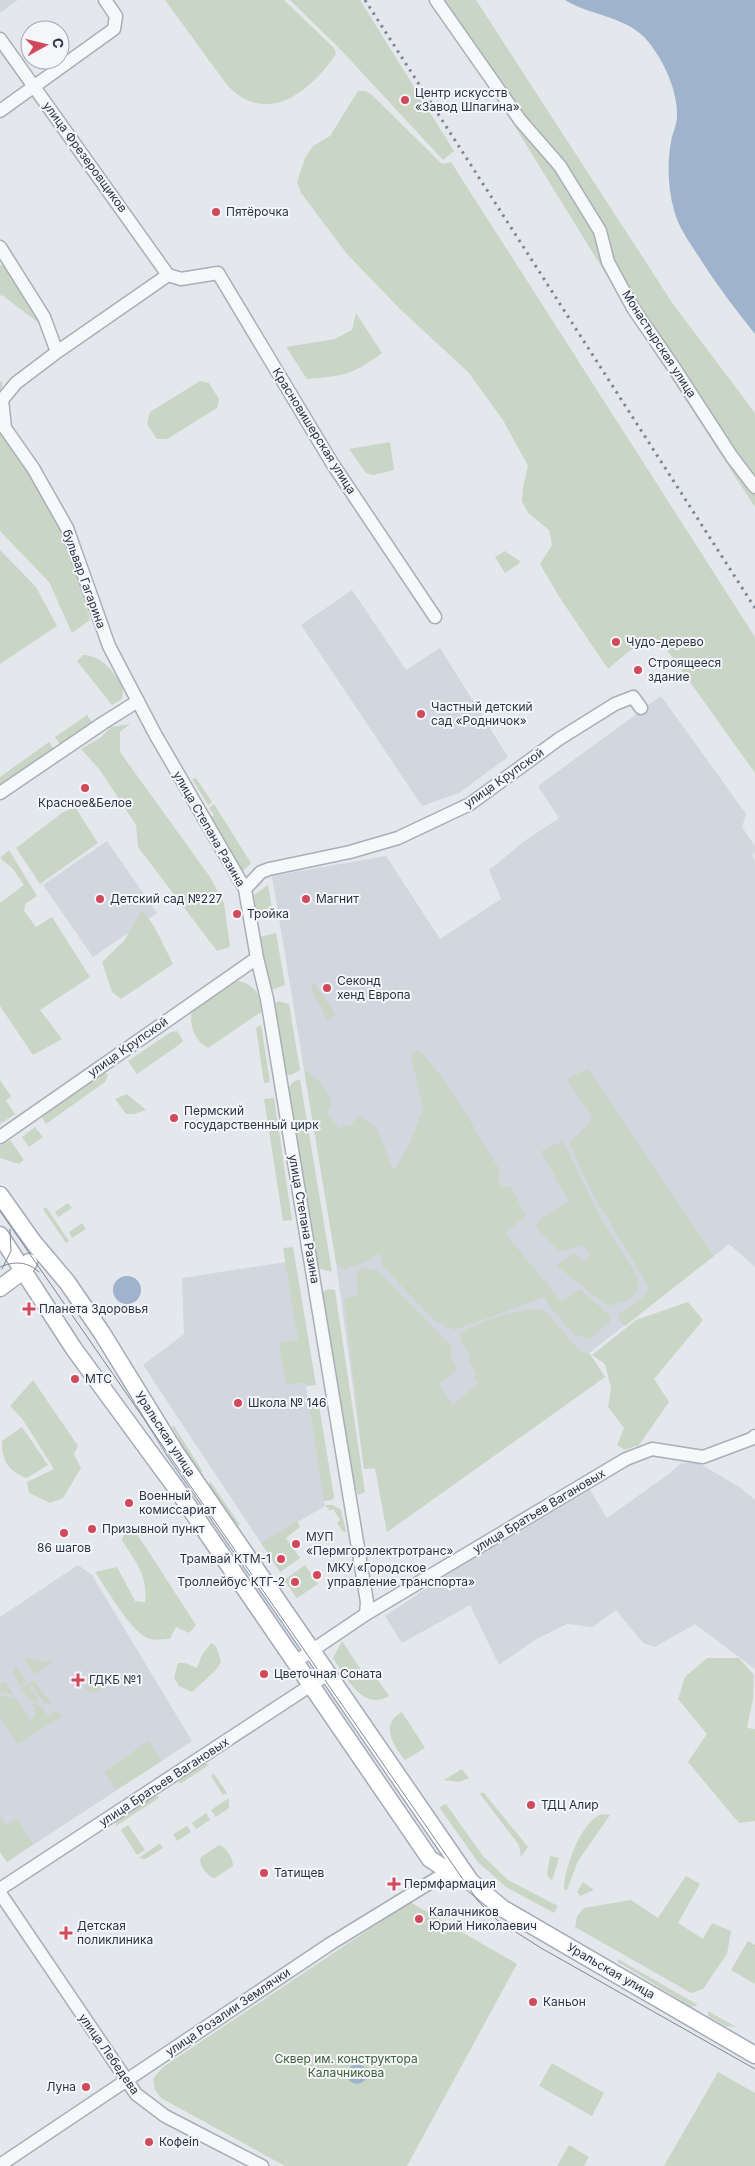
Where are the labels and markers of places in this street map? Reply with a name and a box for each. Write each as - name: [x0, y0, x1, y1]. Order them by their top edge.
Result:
- place label: Центр искусств «Завод Шпагина»: [415, 85, 520, 114]
- marker: Центр искусств «Завод Шпагина»: [399, 94, 411, 106]
- place label: Пятёрочка: [226, 204, 289, 219]
- marker: Пятёрочка: [210, 206, 222, 218]
- place label: Чудо-дерево: [626, 634, 704, 649]
- marker: Чудо-дерево: [610, 636, 622, 648]
- place label: Строящееся здание: [648, 655, 721, 684]
- marker: Строящееся здание: [632, 664, 644, 676]
- place label: Частный детский сад «Родничок»: [431, 699, 533, 728]
- marker: Частный детский сад «Родничок»: [415, 708, 427, 720]
- marker: Красное&Белое: [79, 782, 91, 794]
- place label: Красное&Белое: [38, 795, 132, 810]
- place label: Детский сад №227: [110, 891, 223, 906]
- place label: Магнит: [316, 891, 359, 906]
- marker: Детский сад №227: [94, 893, 106, 905]
- marker: Магнит: [300, 893, 312, 905]
- place label: Тройка: [247, 906, 289, 921]
- marker: Тройка: [231, 908, 243, 920]
- place label: Секонд хенд Европа: [337, 973, 411, 1002]
- marker: Секонд хенд Европа: [321, 982, 333, 994]
- place label: Пермский государственный цирк: [184, 1103, 319, 1132]
- marker: Пермский государственный цирк: [168, 1112, 180, 1124]
- place label: Планета Здоровья: [39, 1301, 148, 1316]
- marker: Планета Здоровья: [23, 1303, 35, 1315]
- place label: МТС: [85, 1371, 112, 1386]
- marker: МТС: [69, 1373, 81, 1385]
- place label: Школа № 146: [248, 1395, 327, 1410]
- marker: Школа № 146: [232, 1397, 244, 1409]
- place label: Военный комиссариат: [139, 1488, 217, 1517]
- marker: Военный комиссариат: [123, 1497, 135, 1509]
- place label: Призывной пункт: [102, 1521, 205, 1536]
- marker: Призывной пункт: [86, 1523, 98, 1535]
- marker: 86 шагов: [58, 1527, 70, 1539]
- place label: МУП «Пермгорэлектротранс»: [306, 1529, 454, 1558]
- marker: МУП «Пермгорэлектротранс»: [290, 1538, 302, 1550]
- place label: 86 шагов: [37, 1540, 91, 1555]
- place label: Трамвай КТМ-1: [179, 1551, 271, 1566]
- marker: Трамвай КТМ-1: [275, 1553, 287, 1565]
- place label: МКУ «Городское управление транспорта»: [327, 1560, 475, 1589]
- marker: МКУ «Городское управление транспорта»: [311, 1569, 323, 1581]
- place label: Троллейбус КТГ-2: [177, 1574, 285, 1589]
- marker: Троллейбус КТГ-2: [289, 1576, 301, 1588]
- place label: Цветочная Соната: [274, 1666, 382, 1681]
- marker: Цветочная Соната: [258, 1668, 270, 1680]
- place label: ГДКБ №1: [89, 1672, 141, 1687]
- marker: ГДКБ №1: [71, 1673, 85, 1687]
- place label: ТДЦ Алир: [541, 1797, 599, 1812]
- marker: ТДЦ Алир: [525, 1799, 537, 1811]
- place label: Татищев: [274, 1865, 324, 1880]
- marker: Татищев: [258, 1867, 270, 1879]
- place label: Пермфармация: [404, 1876, 496, 1891]
- marker: Пермфармация: [388, 1878, 400, 1890]
- place label: Калачников Юрий Николаевич: [429, 1904, 537, 1933]
- marker: Калачников Юрий Николаевич: [413, 1913, 425, 1925]
- place label: Детская поликлиника: [77, 1918, 153, 1947]
- marker: Детская поликлиника: [59, 1926, 73, 1940]
- place label: Каньон: [543, 1994, 586, 2009]
- marker: Каньон: [527, 1996, 539, 2008]
- place label: Луна: [46, 2079, 76, 2094]
- marker: Луна: [80, 2081, 92, 2093]
- place label: Кофеin: [159, 2134, 199, 2149]
- marker: Кофеin: [143, 2136, 155, 2148]

